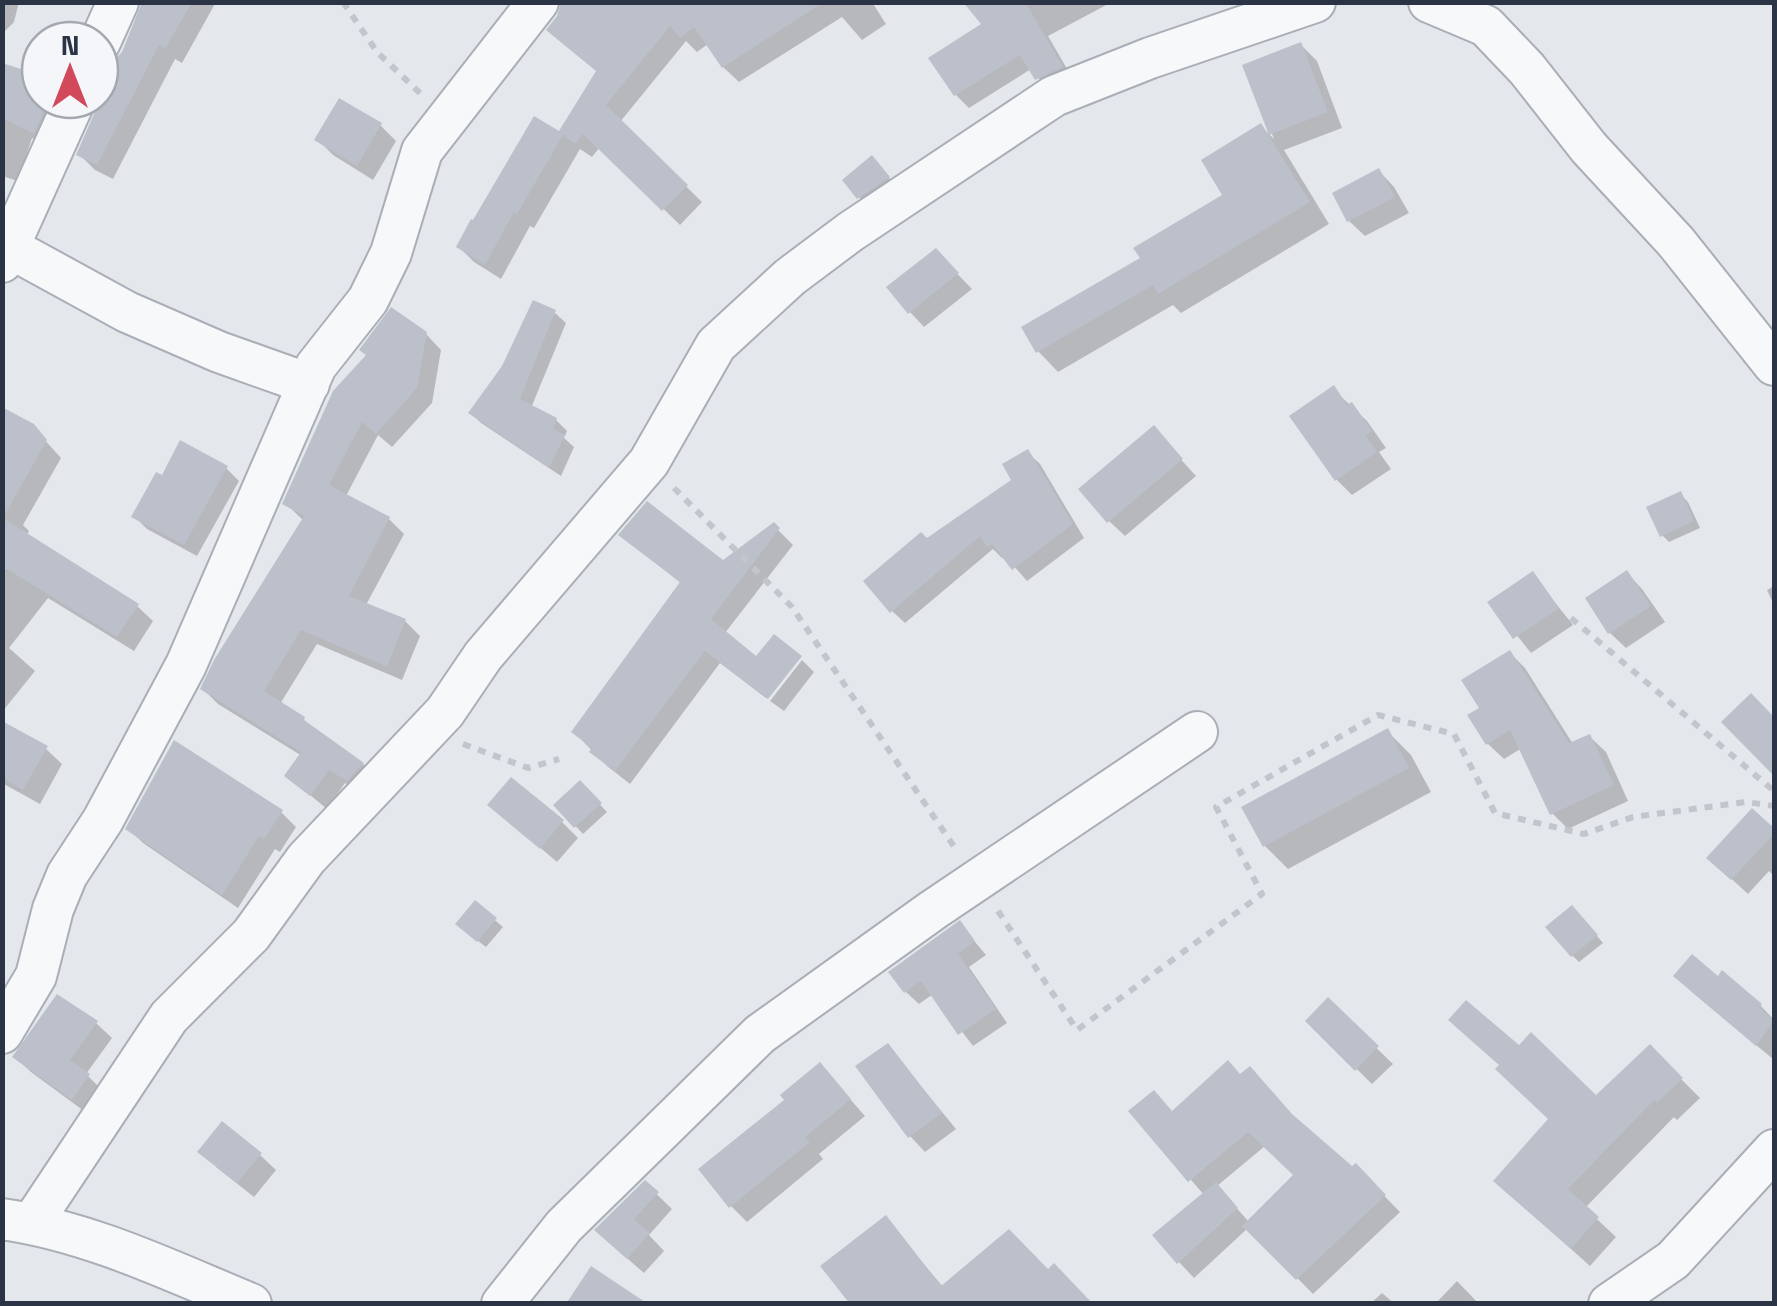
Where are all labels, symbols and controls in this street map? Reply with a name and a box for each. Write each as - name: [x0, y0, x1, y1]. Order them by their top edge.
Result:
- north arrow: [20, 20, 120, 120]
- text: N: [61, 27, 79, 63]

